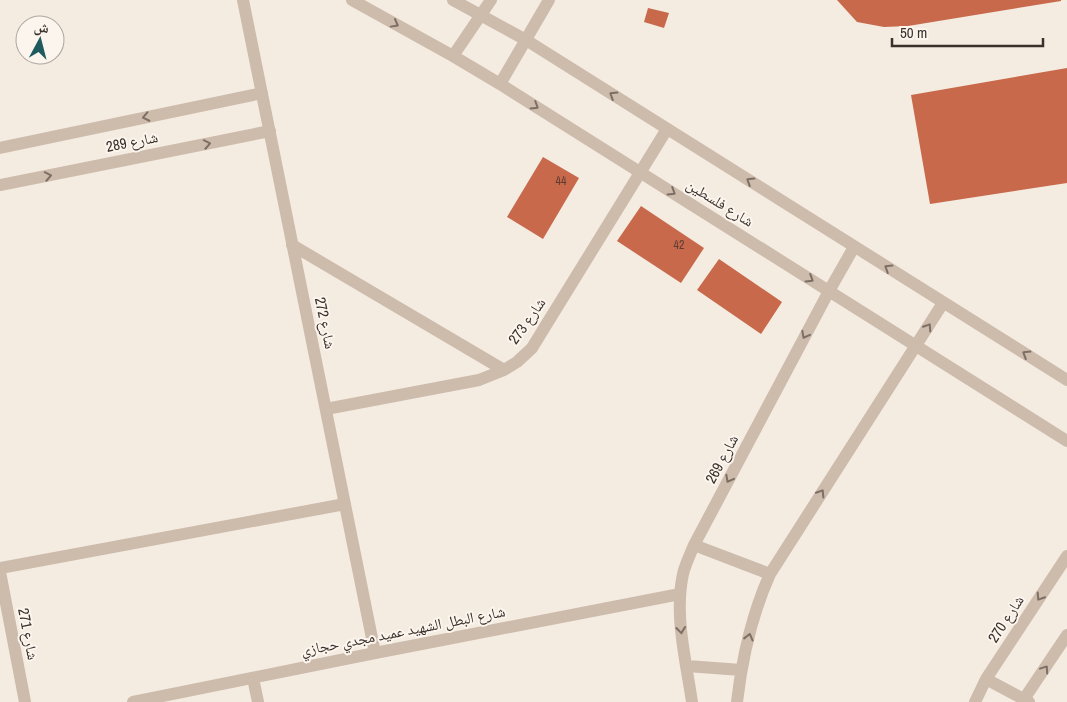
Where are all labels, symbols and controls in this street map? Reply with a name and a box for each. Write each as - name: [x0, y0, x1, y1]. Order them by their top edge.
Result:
- north arrow: [15, 15, 65, 65]
- scale bar: [892, 15, 1043, 47]
- text: ش: [33, 17, 50, 37]
- one-way arrow: [389, 17, 398, 27]
- text: 50 m: [900, 22, 927, 43]
- one-way arrow: [609, 92, 618, 101]
- one-way arrow: [529, 100, 538, 109]
- one-way arrow: [141, 111, 150, 122]
- street label: شارع 289: [104, 126, 160, 157]
- one-way arrow: [203, 139, 212, 149]
- one-way arrow: [43, 171, 52, 181]
- house number: 44: [556, 173, 567, 189]
- street label: شارع فلسطين: [683, 174, 758, 232]
- one-way arrow: [747, 178, 756, 188]
- one-way arrow: [667, 186, 676, 196]
- house number: 42: [674, 237, 684, 253]
- one-way arrow: [884, 264, 893, 274]
- one-way arrow: [805, 272, 814, 282]
- street label: شارع 273: [503, 293, 550, 348]
- street label: شارع 272: [310, 295, 341, 351]
- one-way arrow: [921, 323, 931, 332]
- one-way arrow: [801, 330, 811, 339]
- one-way arrow: [1022, 351, 1031, 360]
- street label: شارع 269: [700, 431, 743, 487]
- one-way arrow: [725, 474, 735, 483]
- one-way arrow: [815, 489, 825, 498]
- street label: شارع 270: [982, 591, 1029, 646]
- one-way arrow: [1037, 591, 1046, 601]
- street label: شارع البطل الشهيد عميد مجدي حجازي: [299, 600, 507, 662]
- street label: شارع 271: [13, 606, 44, 662]
- one-way arrow: [675, 626, 686, 634]
- one-way arrow: [743, 633, 754, 641]
- one-way arrow: [1038, 665, 1048, 674]

